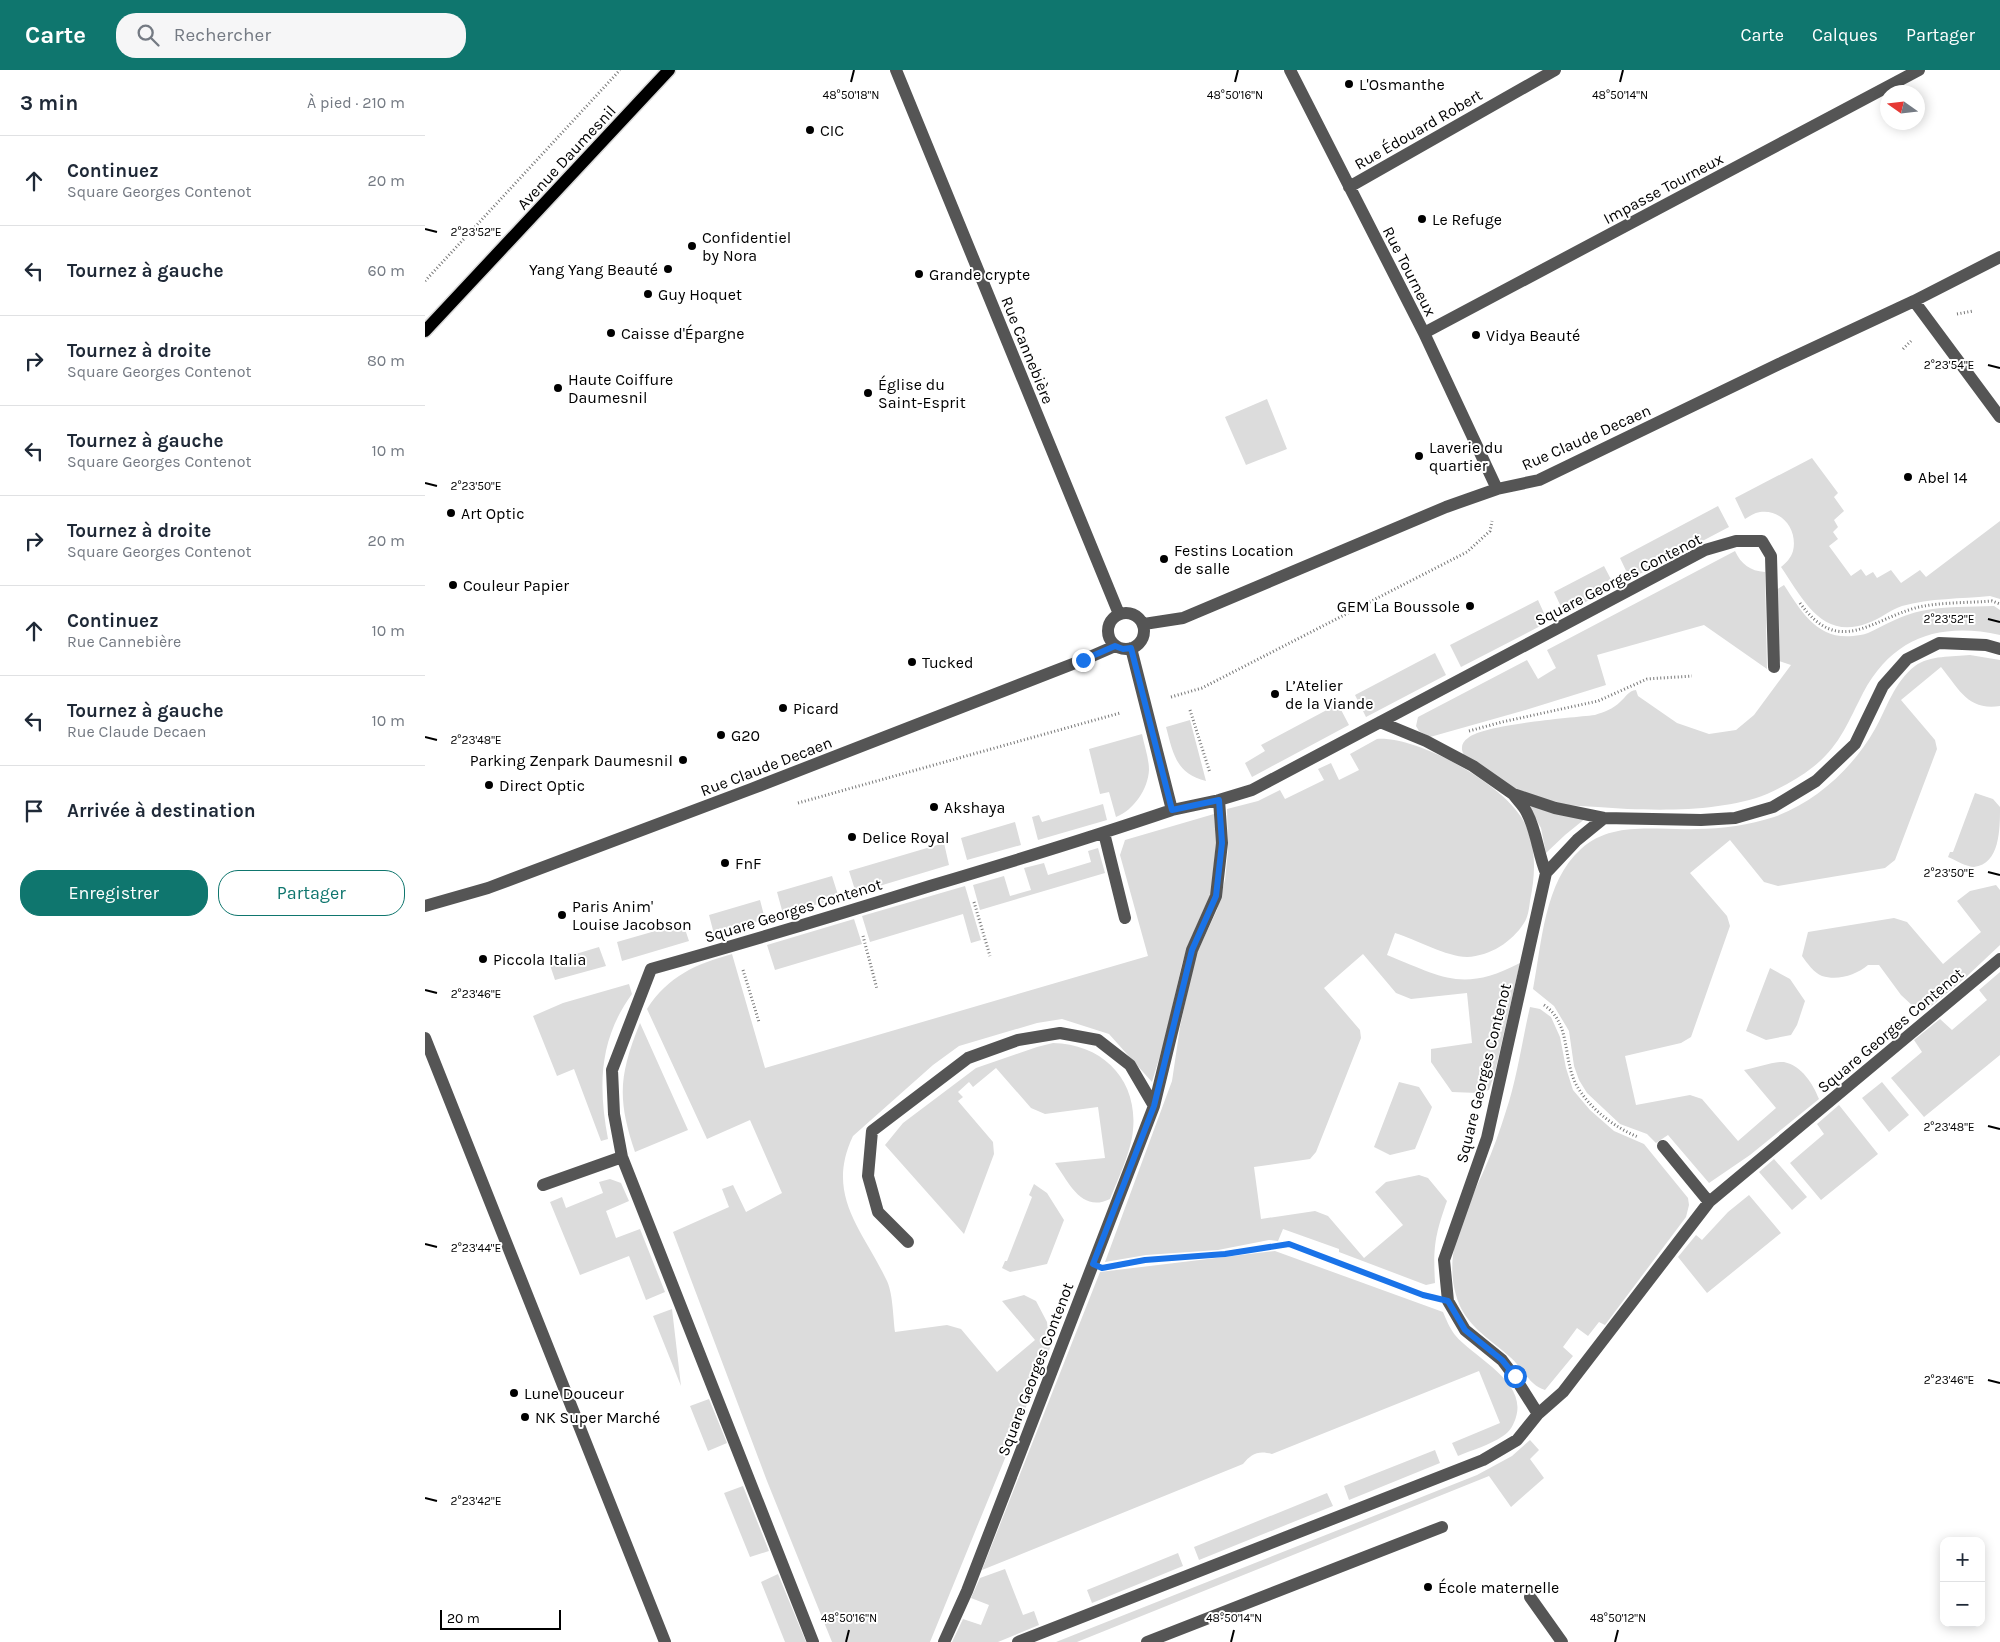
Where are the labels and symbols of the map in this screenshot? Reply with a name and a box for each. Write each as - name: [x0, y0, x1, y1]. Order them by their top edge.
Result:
- place label: L'Osmanthe: [1359, 75, 1445, 94]
- marker: L'Osmanthe: [1343, 78, 1355, 90]
- street label: Rue Édouard Robert: [1351, 85, 1485, 174]
- north arrow: [1880, 85, 1925, 130]
- text: 48°50'18"N: [823, 88, 879, 102]
- text: 48°50'16"N: [1207, 88, 1263, 102]
- text: 48°50'14"N: [1592, 88, 1648, 102]
- street label: Avenue Daumesnil: [513, 101, 620, 214]
- place label: CIC: [820, 121, 844, 140]
- marker: CIC: [804, 124, 816, 136]
- street label: Impasse Tourneux: [1600, 149, 1726, 228]
- place label: Le Refuge: [1432, 210, 1502, 229]
- marker: Le Refuge: [1416, 213, 1428, 225]
- street label: Rue Tourneux: [1379, 223, 1440, 319]
- text: 2°23'52"E: [451, 225, 501, 239]
- place label: Confidentiel by Nora: [702, 228, 791, 265]
- marker: Confidentiel by Nora: [686, 240, 698, 252]
- place label: Yang Yang Beauté: [529, 260, 658, 279]
- marker: Yang Yang Beauté: [662, 263, 674, 275]
- place label: Grande crypte: [929, 265, 1030, 284]
- marker: Grande crypte: [913, 268, 925, 280]
- place label: Guy Hoquet: [658, 285, 742, 304]
- marker: Guy Hoquet: [642, 288, 654, 300]
- street label: Rue Cannebière: [997, 294, 1058, 407]
- place label: Caisse d'Épargne: [621, 324, 744, 343]
- place label: Vidya Beauté: [1486, 326, 1580, 345]
- marker: Caisse d'Épargne: [605, 327, 617, 339]
- marker: Vidya Beauté: [1470, 329, 1482, 341]
- text: 2°23'54"E: [1924, 358, 1974, 372]
- place label: Haute Coiffure Daumesnil: [568, 370, 673, 407]
- place label: Église du Saint-Esprit: [878, 375, 966, 412]
- marker: Haute Coiffure Daumesnil: [552, 382, 564, 394]
- marker: Église du Saint-Esprit: [862, 387, 874, 399]
- street label: Rue Claude Decaen: [1519, 400, 1654, 475]
- place label: Laverie du quartier: [1429, 438, 1503, 475]
- marker: Laverie du quartier: [1413, 450, 1425, 462]
- place label: Abel 14: [1918, 468, 1967, 487]
- marker: Abel 14: [1902, 471, 1914, 483]
- text: 2°23'50"E: [450, 479, 502, 493]
- place label: Art Optic: [461, 504, 525, 523]
- marker: Art Optic: [445, 507, 457, 519]
- street label: Square Georges Contenot: [1532, 529, 1705, 630]
- place label: Festins Location de salle: [1174, 541, 1294, 578]
- marker: Festins Location de salle: [1158, 553, 1170, 565]
- place label: Couleur Papier: [463, 576, 569, 595]
- marker: Couleur Papier: [447, 579, 459, 591]
- place label: GEM La Boussole: [1337, 597, 1460, 616]
- marker: GEM La Boussole: [1464, 600, 1476, 612]
- text: 2°23'52"E: [1924, 612, 1974, 626]
- route end: [1072, 649, 1095, 672]
- place label: Tucked: [922, 653, 974, 672]
- marker: Tucked: [906, 656, 918, 668]
- place label: L’Atelier de la Viande: [1285, 676, 1374, 713]
- marker: L’Atelier de la Viande: [1269, 688, 1281, 700]
- place label: Picard: [793, 699, 839, 718]
- marker: Picard: [777, 702, 789, 714]
- place label: G20: [731, 726, 760, 745]
- marker: G20: [715, 729, 727, 741]
- text: 2°23'48"E: [450, 733, 502, 747]
- street label: Rue Claude Decaen: [698, 733, 835, 800]
- place label: Parking Zenpark Daumesnil: [470, 751, 673, 770]
- marker: Parking Zenpark Daumesnil: [677, 754, 689, 766]
- place label: Direct Optic: [499, 776, 585, 795]
- marker: Direct Optic: [483, 779, 495, 791]
- place label: Akshaya: [944, 798, 1005, 817]
- marker: Akshaya: [928, 801, 940, 813]
- place label: Delice Royal: [862, 828, 950, 847]
- marker: Delice Royal: [846, 831, 858, 843]
- place label: FnF: [735, 854, 761, 873]
- marker: FnF: [719, 857, 731, 869]
- text: 2°23'50"E: [1923, 866, 1975, 880]
- street label: Square Georges Contenot: [702, 874, 884, 947]
- place label: Paris Anim' Louise Jacobson: [572, 897, 692, 934]
- marker: Paris Anim' Louise Jacobson: [556, 909, 568, 921]
- place label: Piccola Italia: [493, 950, 586, 969]
- marker: Piccola Italia: [477, 953, 489, 965]
- street label: Square Georges Contenot: [1814, 964, 1967, 1097]
- street label: Square Georges Contenot: [1452, 981, 1515, 1165]
- text: 2°23'46"E: [451, 987, 501, 1001]
- text: 2°23'48"E: [1923, 1120, 1975, 1134]
- text: 2°23'44"E: [451, 1241, 501, 1255]
- street label: Square Georges Contenot: [994, 1280, 1077, 1459]
- route start: [1504, 1365, 1527, 1388]
- text: 2°23'46"E: [1924, 1373, 1974, 1387]
- place label: Lune Douceur: [524, 1384, 624, 1403]
- marker: Lune Douceur: [508, 1387, 520, 1399]
- place label: NK Super Marché: [535, 1408, 660, 1427]
- marker: NK Super Marché: [519, 1411, 531, 1423]
- text: 2°23'42"E: [451, 1494, 501, 1508]
- place label: École maternelle: [1438, 1578, 1559, 1597]
- marker: École maternelle: [1422, 1581, 1434, 1593]
- scale bar: [440, 1607, 561, 1630]
- text: 48°50'16"N: [821, 1611, 877, 1625]
- text: 48°50'14"N: [1206, 1611, 1262, 1625]
- text: 48°50'12"N: [1590, 1611, 1646, 1625]

